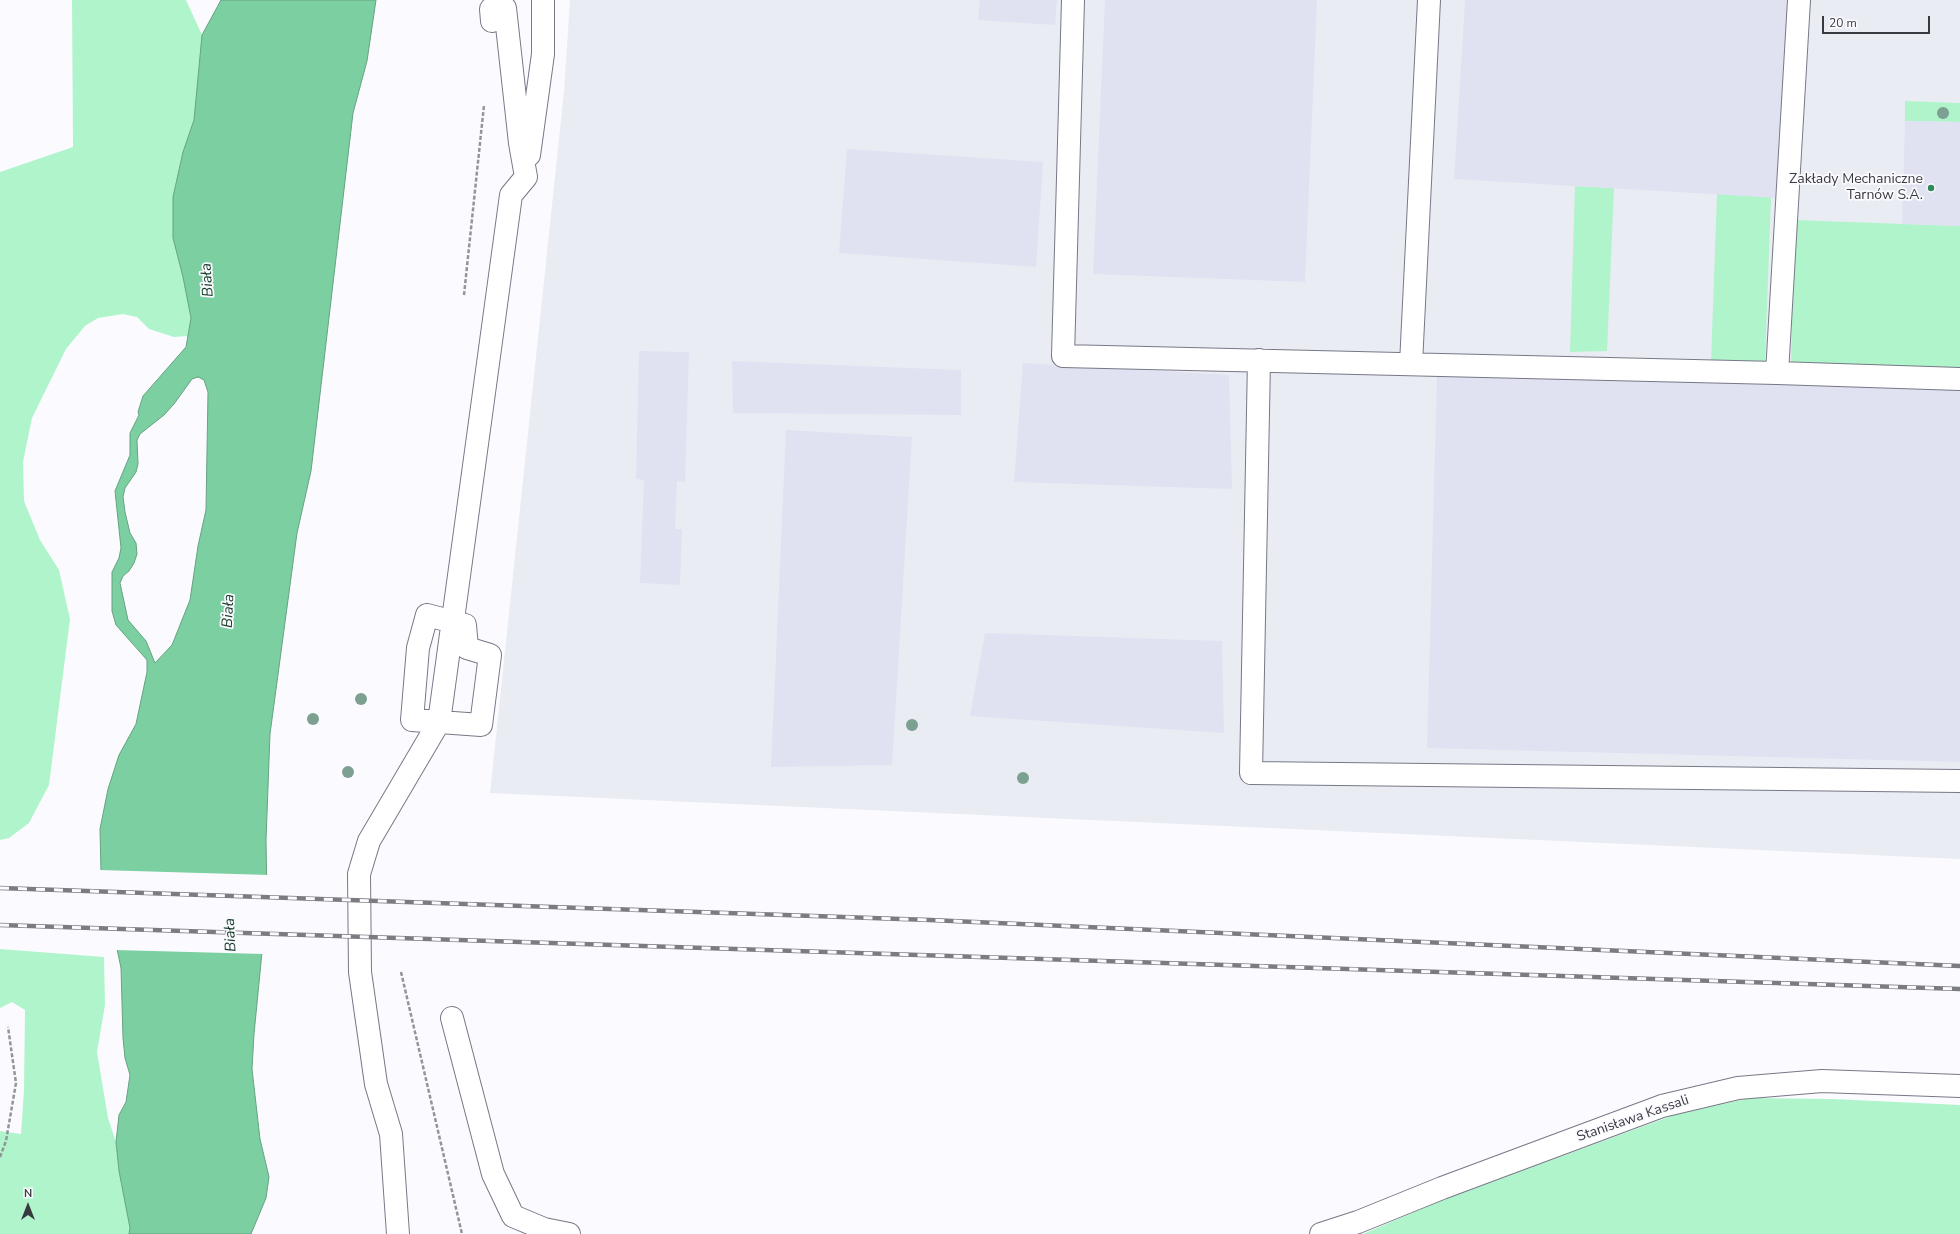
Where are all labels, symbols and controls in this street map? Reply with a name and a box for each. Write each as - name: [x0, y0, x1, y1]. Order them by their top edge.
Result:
- scale bar: [1824, 8, 1932, 34]
- text: 20 m: [1829, 15, 1857, 31]
- place label: Zakłady Mechaniczne Tarnów S.A.: [1789, 172, 1923, 204]
- marker: Zakłady Mechaniczne Tarnów S.A.: [1926, 183, 1936, 193]
- water label: Biała: [198, 262, 218, 298]
- water label: Biała: [219, 594, 239, 628]
- water label: Biała: [221, 918, 241, 952]
- street label: Stanisława Kassali: [1575, 1092, 1691, 1146]
- north arrow: [8, 1186, 48, 1226]
- text: N: [24, 1186, 32, 1201]

